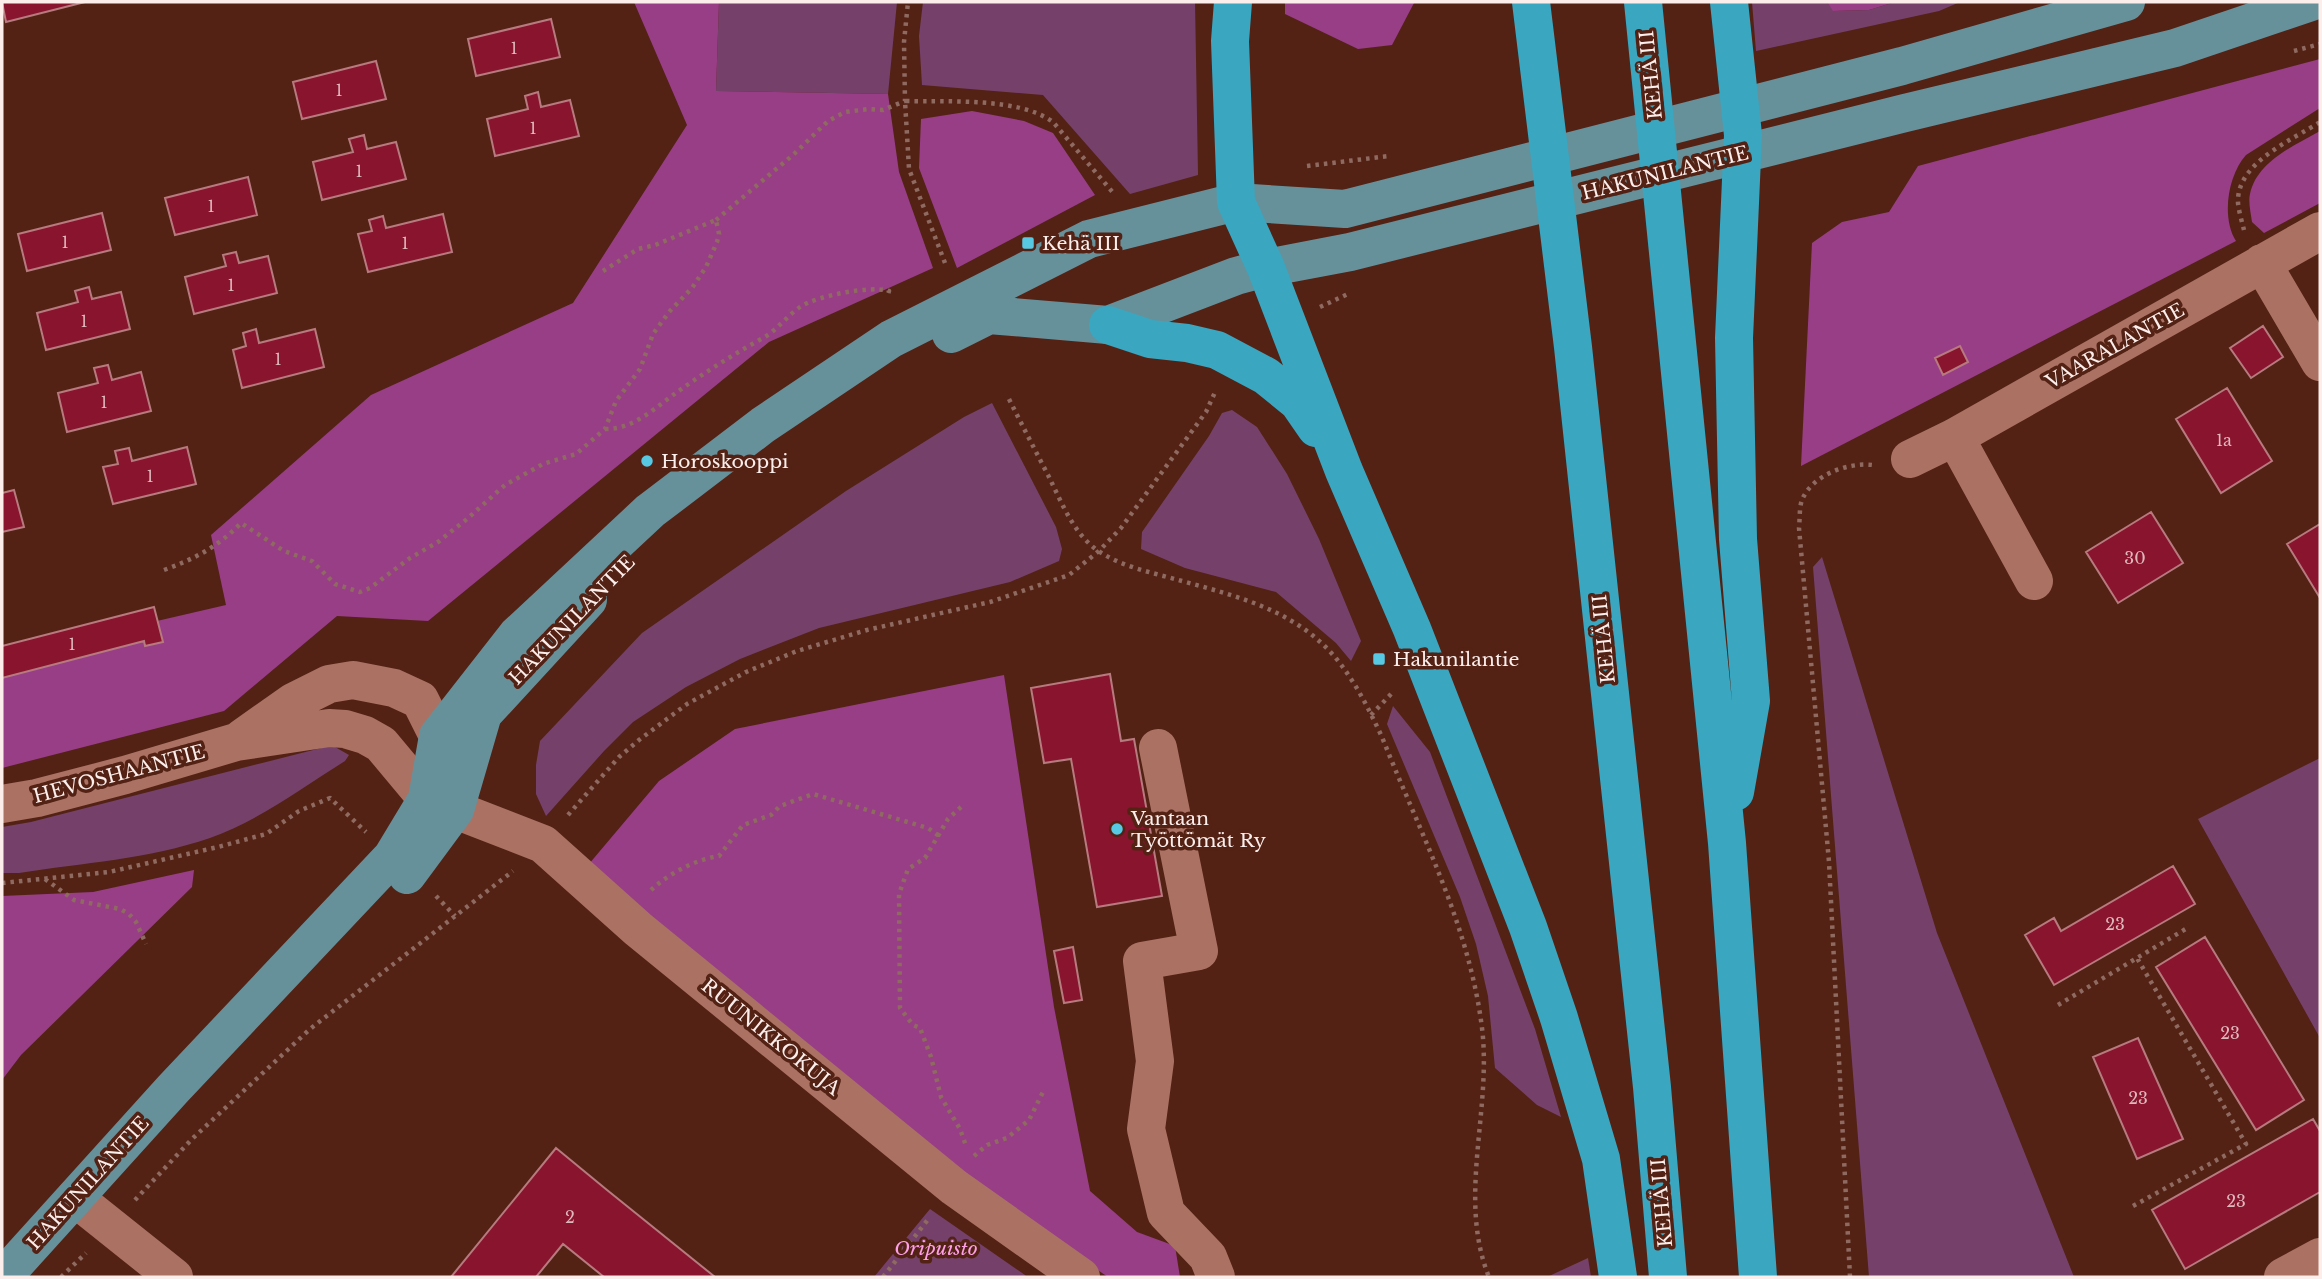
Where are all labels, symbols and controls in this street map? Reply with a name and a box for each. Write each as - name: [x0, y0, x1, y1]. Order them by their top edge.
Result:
- street label: KEHÄ III: [1635, 29, 1667, 121]
- house number: 1: [510, 38, 518, 58]
- house number: 1: [335, 80, 343, 100]
- house number: 1: [529, 118, 537, 138]
- street label: HAKUNILANTIE: [1579, 141, 1751, 205]
- house number: 1: [355, 161, 363, 181]
- house number: 1: [207, 196, 215, 216]
- house number: 1: [61, 232, 69, 252]
- place label: Kehä III: [1042, 232, 1120, 255]
- house number: 1: [401, 233, 409, 253]
- marker: Kehä III: [1020, 235, 1036, 251]
- house number: 1: [227, 275, 235, 295]
- street label: VAARALANTIE: [2041, 298, 2188, 394]
- house number: 1: [80, 311, 88, 331]
- house number: 1: [274, 349, 282, 369]
- house number: 1: [100, 392, 108, 412]
- house number: 1a: [2216, 430, 2232, 450]
- place label: Horoskooppi: [661, 450, 789, 473]
- marker: Horoskooppi: [639, 453, 655, 469]
- house number: 1: [146, 466, 154, 486]
- house number: 30: [2124, 548, 2146, 568]
- street label: HAKUNILANTIE: [504, 551, 640, 689]
- street label: KEHÄ III: [1588, 593, 1620, 685]
- house number: 1: [68, 634, 76, 654]
- place label: Hakunilantie: [1393, 648, 1519, 671]
- marker: Hakunilantie: [1371, 651, 1387, 667]
- street label: HEVOSHAANTIE: [31, 740, 207, 808]
- place label: Vantaan Työttömät Ry: [1130, 807, 1266, 852]
- marker: Vantaan Työttömät Ry: [1109, 821, 1125, 837]
- house number: 23: [2105, 914, 2125, 934]
- street label: RUUNIKKOKUJA: [697, 974, 845, 1100]
- house number: 23: [2220, 1023, 2240, 1043]
- house number: 23: [2128, 1088, 2148, 1108]
- street label: HAKUNILANTIE: [22, 1112, 154, 1254]
- street label: KEHÄ III: [1647, 1157, 1677, 1248]
- house number: 23: [2226, 1191, 2246, 1211]
- house number: 2: [565, 1207, 575, 1227]
- park label: Oripuisto: [894, 1237, 978, 1260]

